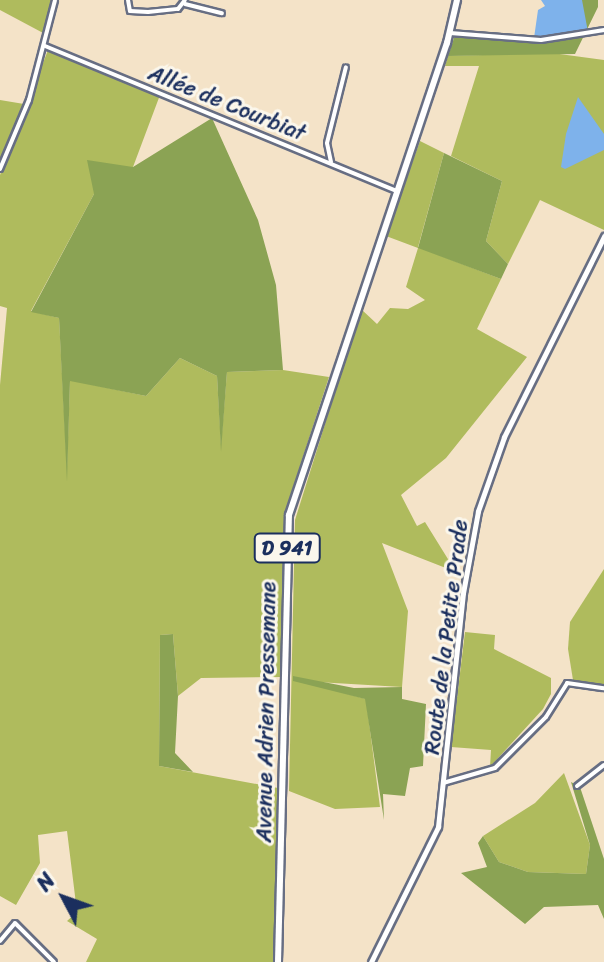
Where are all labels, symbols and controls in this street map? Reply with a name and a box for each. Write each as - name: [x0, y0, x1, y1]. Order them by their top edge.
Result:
- street label: Allée de Courbiat: [144, 59, 310, 147]
- street label: Route de la Petite Prade: [418, 518, 474, 756]
- road number: D 941: [253, 532, 321, 564]
- street label: Avenue Adrien Pressemane: [251, 581, 281, 843]
- north arrow: [24, 858, 104, 938]
- text: N: [26, 863, 65, 900]

